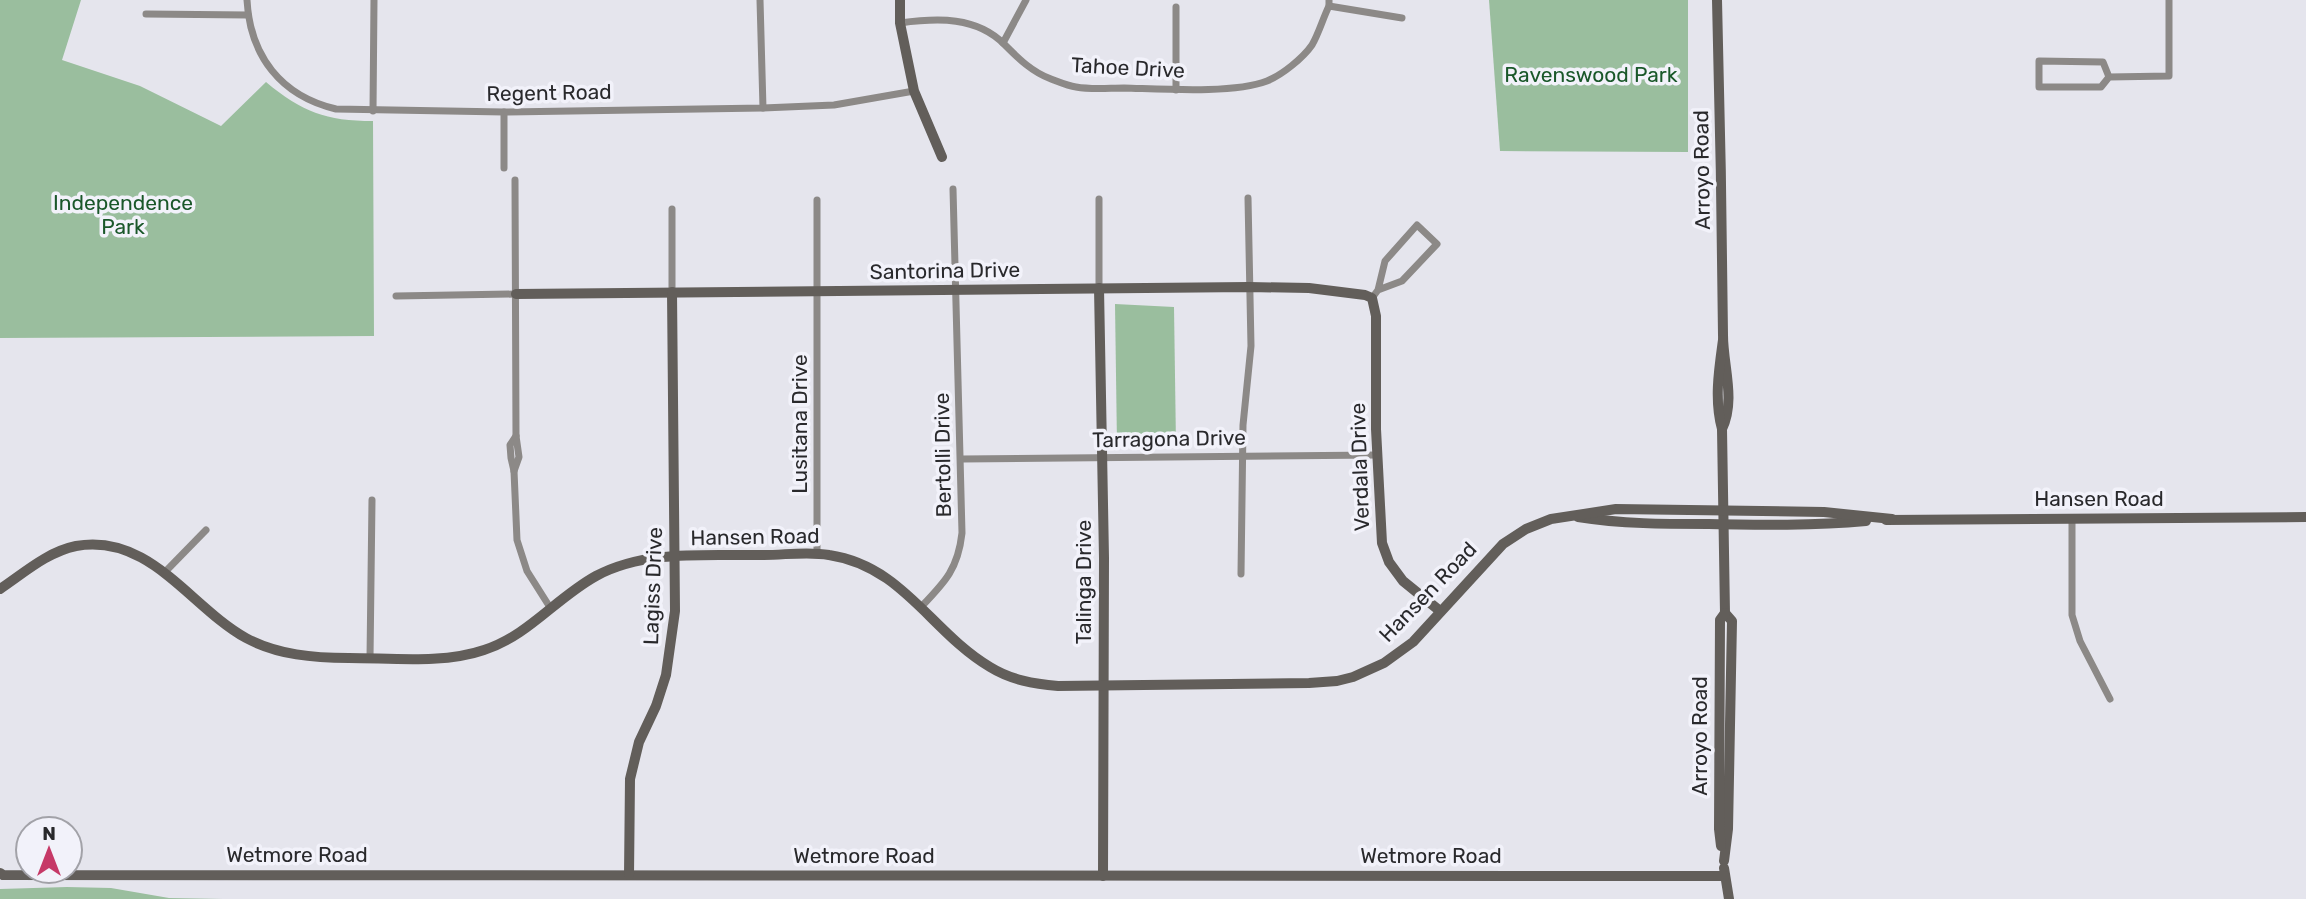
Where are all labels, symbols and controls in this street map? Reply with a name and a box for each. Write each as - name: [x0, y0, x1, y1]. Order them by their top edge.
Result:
- street label: Tahoe Drive: [1070, 52, 1186, 83]
- park label: Ravenswood Park: [1504, 62, 1678, 87]
- street label: Regent Road: [486, 79, 612, 106]
- street label: Arroyo Road: [1688, 110, 1715, 230]
- park label: Independence Park: [53, 190, 193, 239]
- street label: Santorina Drive: [870, 257, 1020, 284]
- street label: Lusitana Drive: [787, 354, 812, 494]
- street label: Bertolli Drive: [929, 392, 956, 518]
- street label: Verdala Drive: [1345, 402, 1374, 532]
- street label: Tarragona Drive: [1092, 425, 1246, 452]
- street label: Hansen Road: [2034, 486, 2164, 511]
- street label: Talinga Drive: [1071, 520, 1096, 644]
- street label: Hansen Road: [690, 523, 820, 550]
- street label: Lagiss Drive: [638, 527, 667, 645]
- street label: Hansen Road: [1374, 536, 1482, 647]
- street label: Arroyo Road: [1687, 676, 1712, 796]
- north arrow: [14, 815, 84, 885]
- text: N: [42, 822, 56, 845]
- street label: Wetmore Road: [226, 842, 368, 867]
- street label: Wetmore Road: [793, 843, 935, 868]
- street label: Wetmore Road: [1360, 843, 1502, 868]

